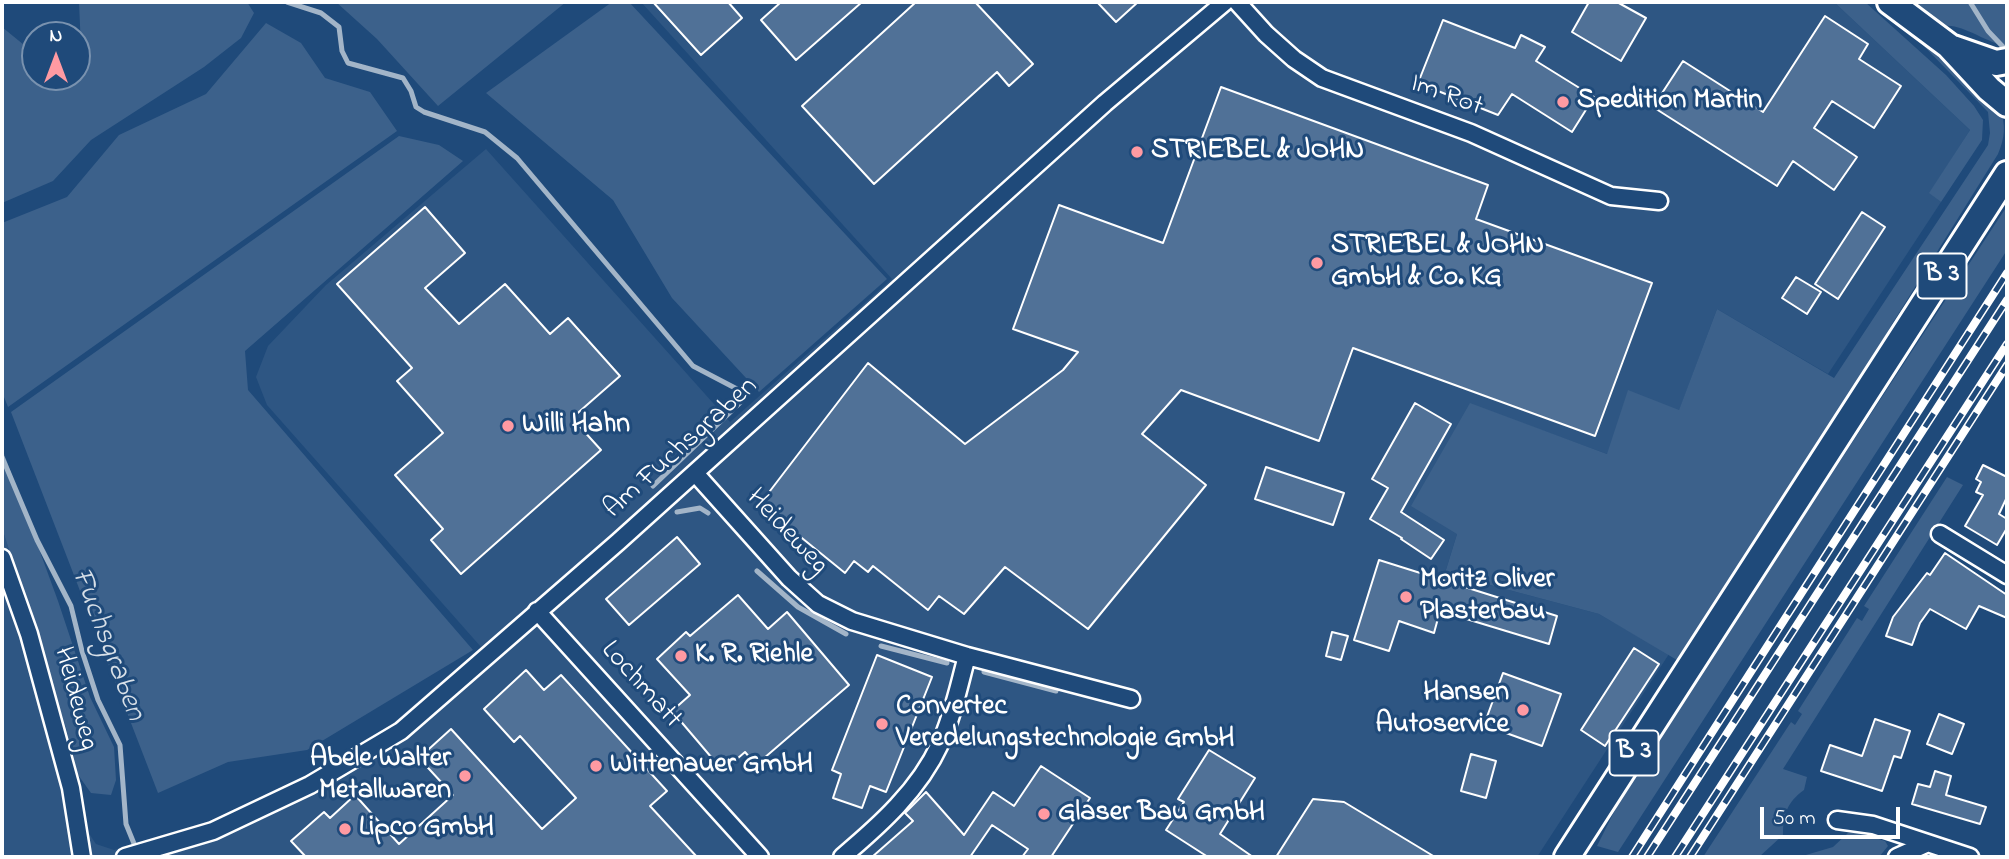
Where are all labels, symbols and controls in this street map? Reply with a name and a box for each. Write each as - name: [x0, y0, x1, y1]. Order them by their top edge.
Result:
- north arrow: [21, 21, 91, 91]
- text: N: [50, 23, 62, 50]
- street label: Im Rot: [1405, 68, 1487, 126]
- place label: Spedition Martin: [1577, 85, 1762, 119]
- marker: Spedition Martin: [1555, 94, 1571, 110]
- place label: STRIEBEL & JOHN: [1151, 135, 1364, 169]
- marker: STRIEBEL & JOHN: [1129, 144, 1145, 160]
- place label: STRIEBEL & JOHN GmbH & Co. KG: [1331, 230, 1544, 296]
- road number: B 3: [1918, 254, 1966, 298]
- marker: STRIEBEL & JOHN GmbH & Co. KG: [1309, 255, 1325, 271]
- street label: Am Fuchsgraben: [598, 371, 766, 527]
- place label: Willi Hahn: [522, 409, 630, 443]
- marker: Willi Hahn: [500, 418, 516, 434]
- street label: Heideweg: [738, 483, 834, 583]
- water label: Fuchsgraben: [60, 564, 152, 726]
- place label: Moritz Oliver Plasterbau: [1420, 564, 1554, 630]
- marker: Moritz Oliver Plasterbau: [1398, 589, 1414, 605]
- street label: Lochmatt: [592, 635, 688, 737]
- place label: K. R. Riehle: [695, 639, 813, 673]
- street label: Heideweg: [44, 644, 104, 754]
- marker: K. R. Riehle: [673, 648, 689, 664]
- place label: Hansen Autoservice: [1376, 677, 1509, 743]
- place label: Convertec Veredelungstechnologie GmbH: [896, 691, 1234, 757]
- marker: Hansen Autoservice: [1515, 702, 1531, 718]
- marker: Convertec Veredelungstechnologie GmbH: [874, 716, 890, 732]
- road number: B 3: [1610, 730, 1658, 776]
- place label: Abele Walter Metallwaren: [310, 743, 451, 809]
- place label: Wittenauer GmbH: [610, 749, 813, 783]
- marker: Wittenauer GmbH: [588, 758, 604, 774]
- marker: Abele Walter Metallwaren: [457, 768, 473, 784]
- scale bar: [1764, 792, 1904, 836]
- place label: Glaser Bau GmbH: [1058, 797, 1265, 831]
- text: 50 m: [1773, 804, 1816, 834]
- marker: Glaser Bau GmbH: [1036, 806, 1052, 822]
- place label: Lipco GmbH: [359, 812, 494, 846]
- marker: Lipco GmbH: [337, 821, 353, 837]

